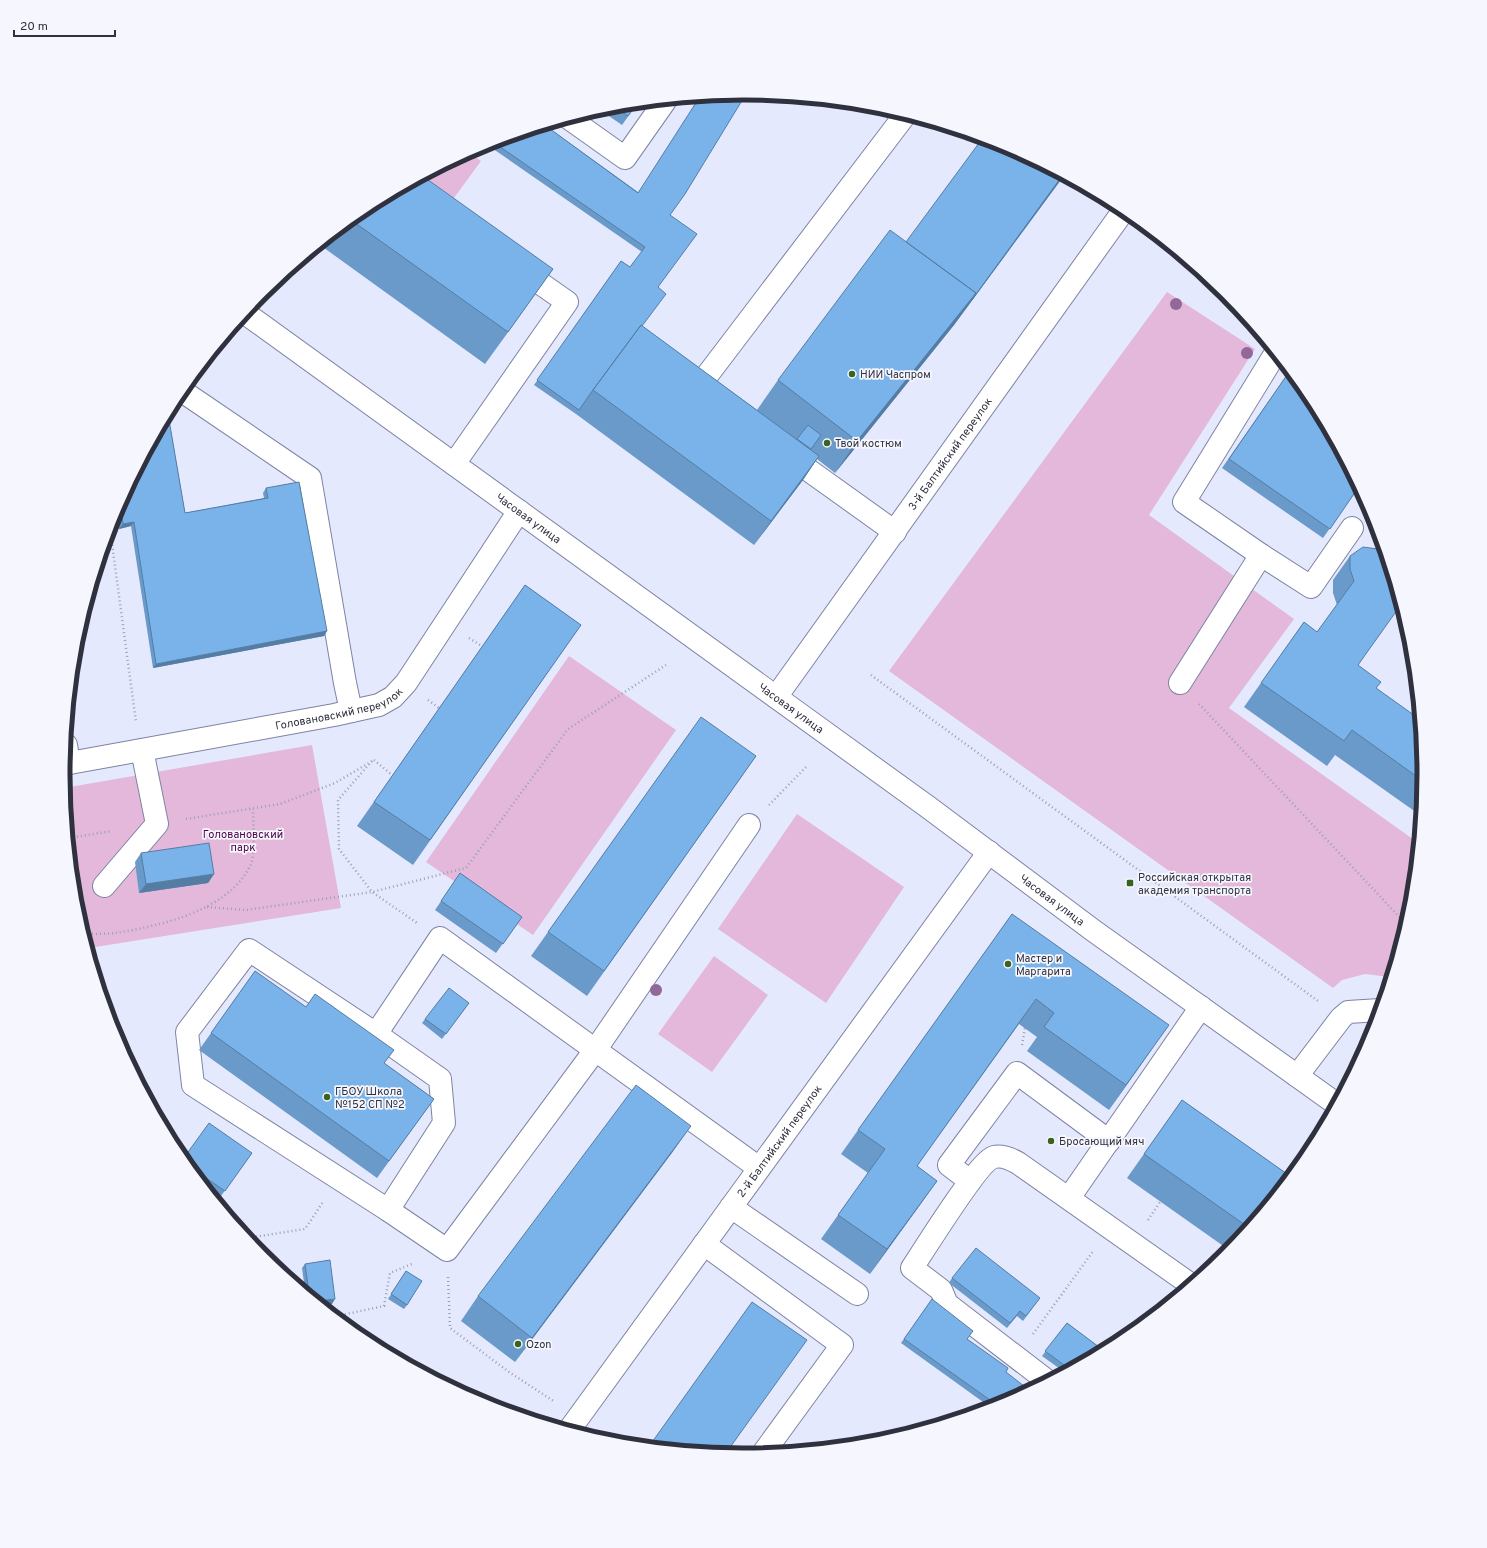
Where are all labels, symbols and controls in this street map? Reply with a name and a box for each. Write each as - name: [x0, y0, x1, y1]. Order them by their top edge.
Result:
- scale bar: [14, 12, 115, 38]
- text: 20 m: [20, 19, 48, 35]
- place label: НИИ Часпром: [860, 368, 931, 382]
- marker: НИИ Часпром: [847, 369, 857, 379]
- street label: 3-й Балтийский переулок: [906, 395, 996, 513]
- place label: Твой костюм: [835, 437, 902, 451]
- marker: Твой костюм: [822, 438, 832, 448]
- street label: Часовая улица: [493, 491, 564, 547]
- street label: Часовая улица: [755, 680, 826, 737]
- street label: Головановский переулок: [274, 685, 406, 734]
- park label: Головановский парк: [203, 828, 283, 855]
- place label: Российская открытая академия транспорта: [1138, 871, 1251, 898]
- street label: Часовая улица: [1016, 872, 1087, 929]
- marker: Российская открытая академия транспорта: [1125, 878, 1135, 888]
- place label: Мастер и Маргарита: [1016, 952, 1071, 979]
- marker: Мастер и Маргарита: [1003, 959, 1013, 969]
- street label: 2-й Балтийский переулок: [735, 1083, 825, 1200]
- place label: ГБОУ Школа №152 СП №2: [335, 1085, 405, 1112]
- marker: ГБОУ Школа №152 СП №2: [322, 1092, 332, 1102]
- place label: Бросающий мяч: [1059, 1135, 1144, 1149]
- marker: Бросающий мяч: [1046, 1136, 1056, 1146]
- place label: Ozon: [526, 1338, 552, 1352]
- marker: Ozon: [513, 1339, 523, 1349]

